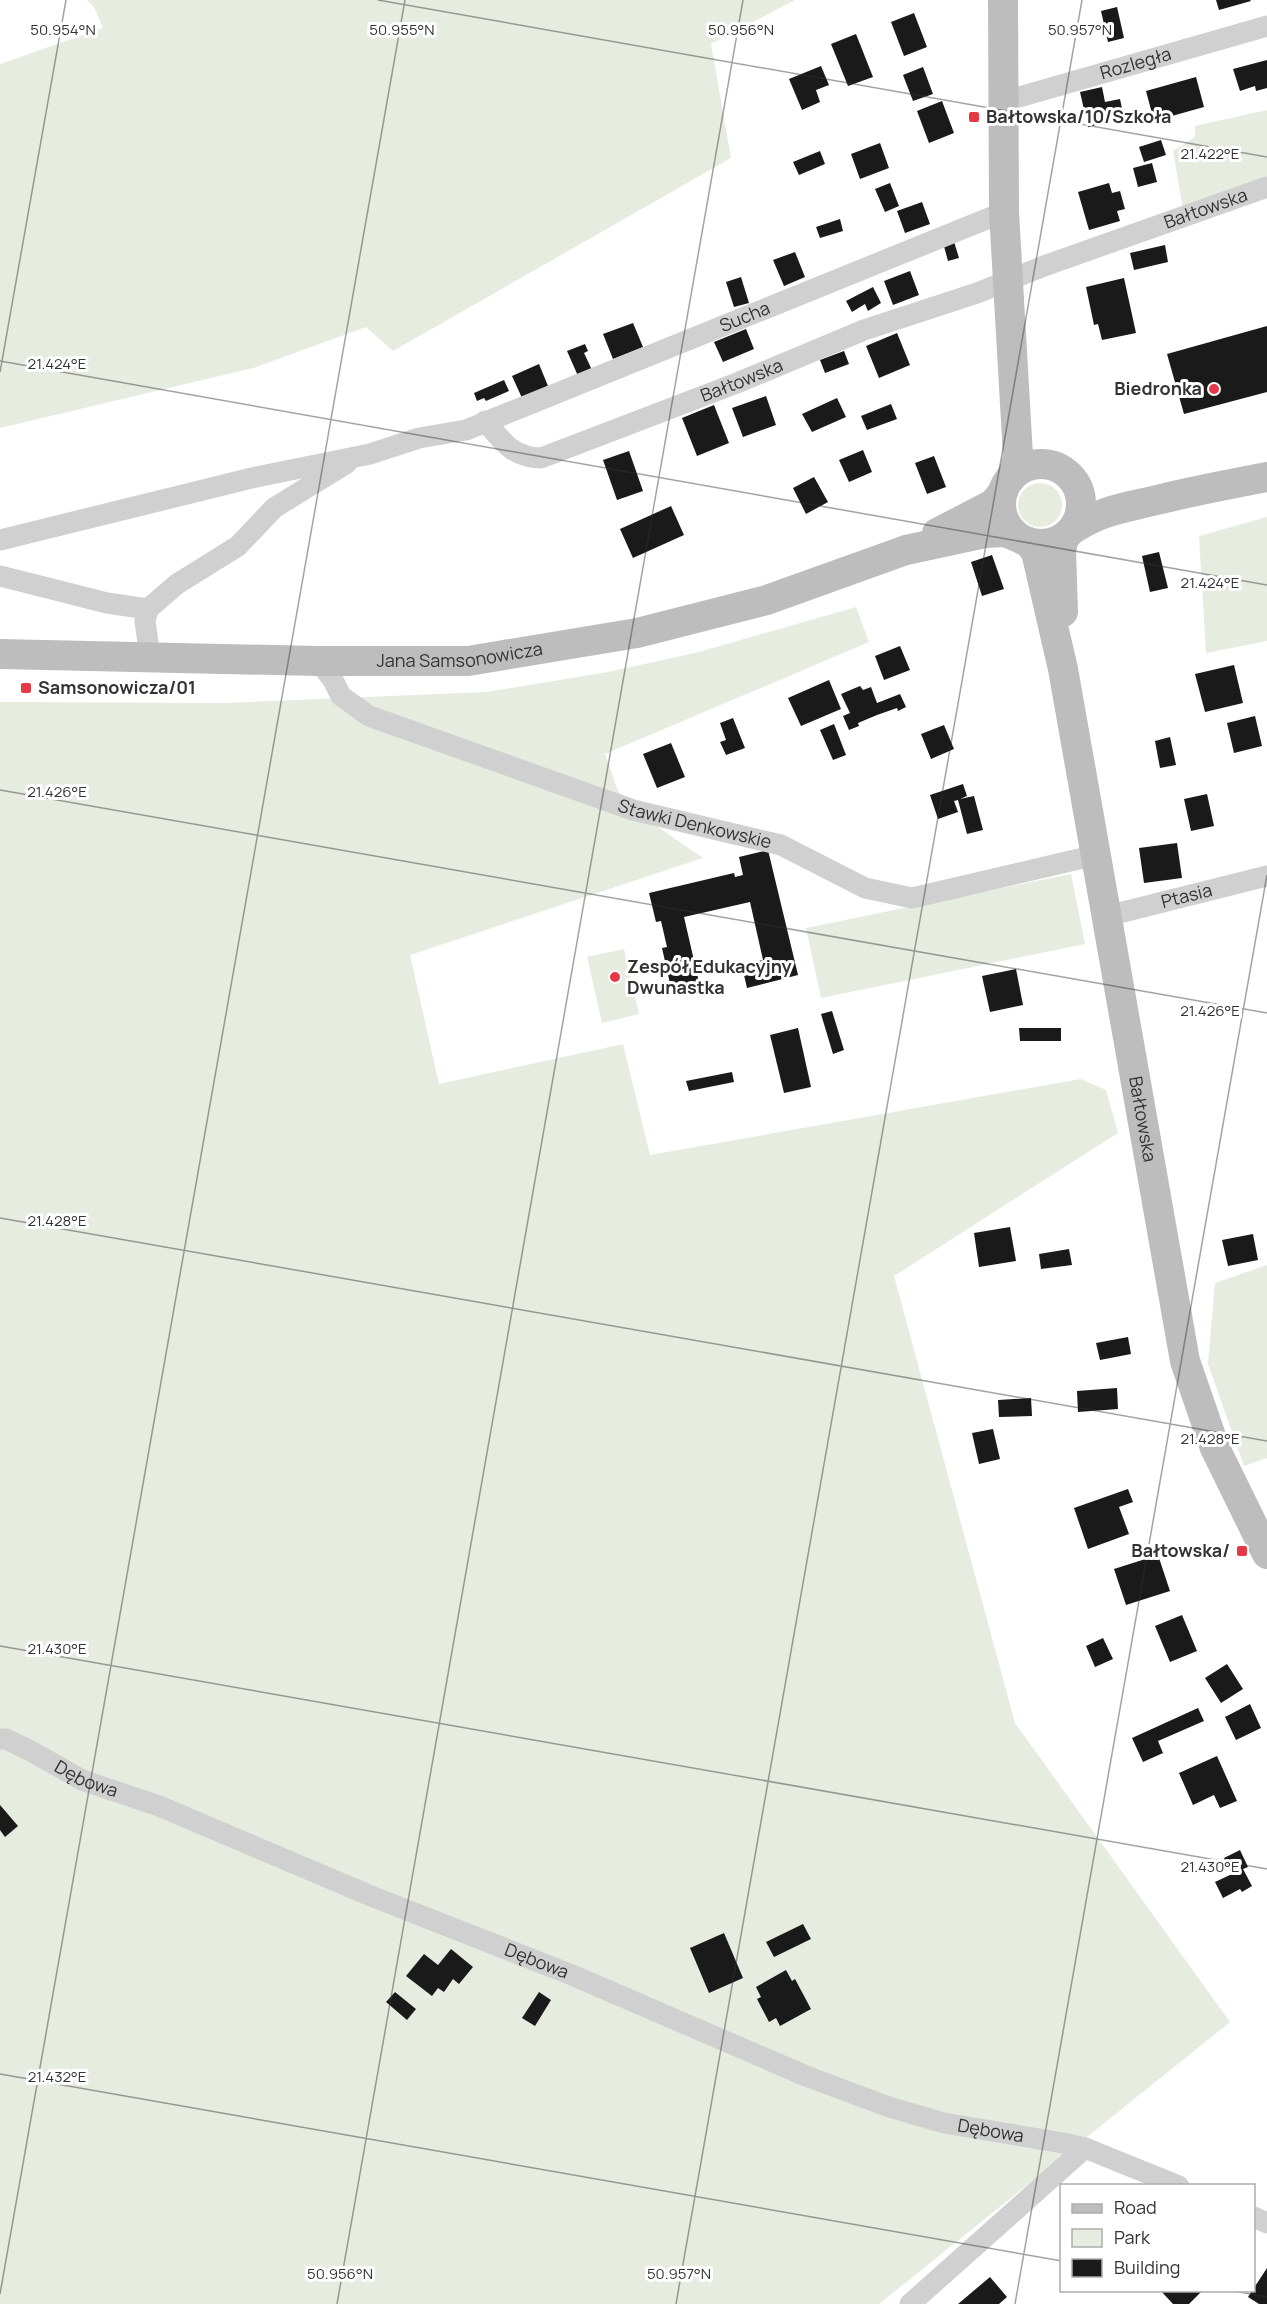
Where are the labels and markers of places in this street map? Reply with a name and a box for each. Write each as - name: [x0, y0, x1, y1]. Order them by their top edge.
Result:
- place label: Bałtowska/10/Szkoła: [986, 104, 1171, 128]
- marker: Bałtowska/10/Szkoła: [967, 110, 981, 124]
- place label: Biedronka: [1114, 376, 1202, 400]
- marker: Biedronka: [1207, 382, 1221, 396]
- place label: Samsonowicza/01: [38, 675, 196, 699]
- marker: Samsonowicza/01: [19, 681, 33, 695]
- place label: Zespół Edukacyjny Dwunastka: [627, 954, 792, 999]
- marker: Zespół Edukacyjny Dwunastka: [608, 970, 622, 984]
- place label: Bałtowska/: [1131, 1538, 1230, 1562]
- marker: Bałtowska/: [1235, 1544, 1249, 1558]

